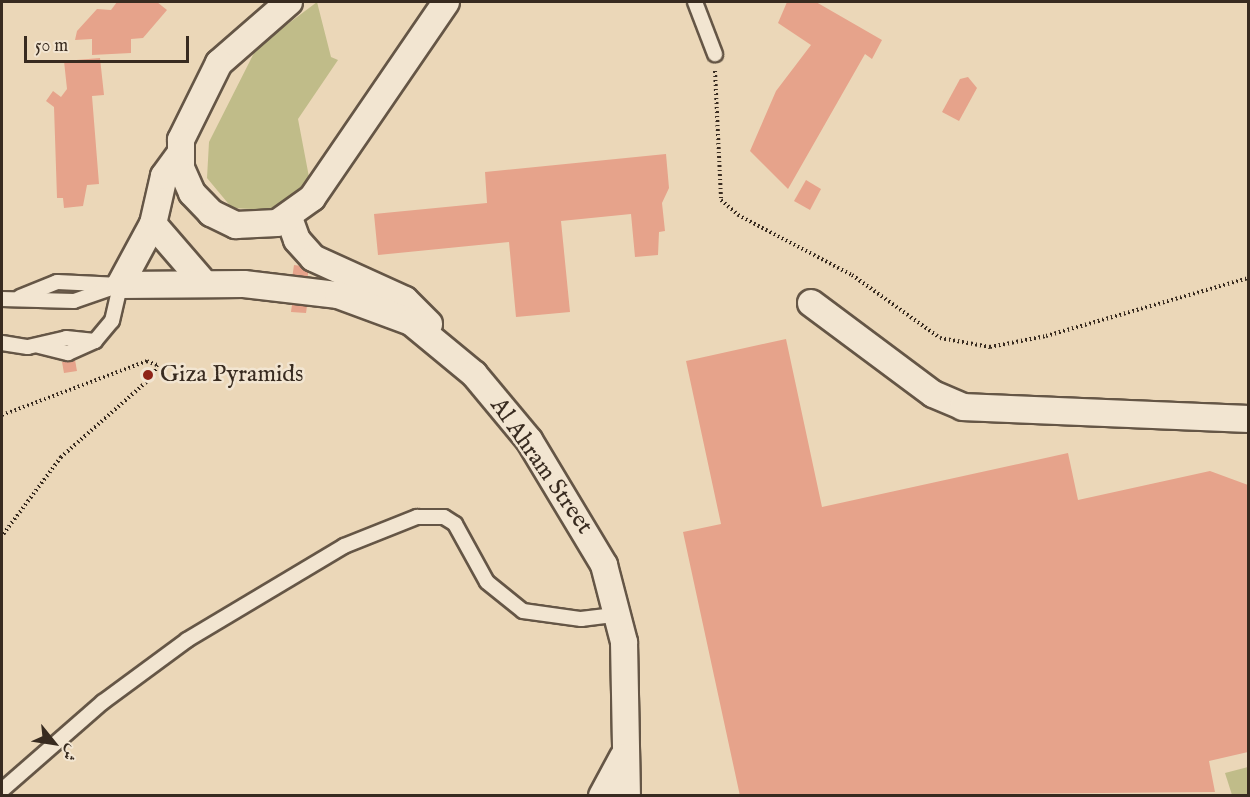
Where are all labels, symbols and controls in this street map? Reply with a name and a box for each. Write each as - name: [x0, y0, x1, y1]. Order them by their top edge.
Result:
- scale bar: [27, 24, 192, 62]
- text: 50 m: [35, 35, 68, 58]
- place label: Giza Pyramids: [160, 361, 303, 389]
- marker: Giza Pyramids: [141, 368, 155, 382]
- street label: Al Ahram Street: [483, 392, 599, 540]
- north arrow: [24, 713, 84, 773]
- text: ش: [57, 740, 82, 764]

